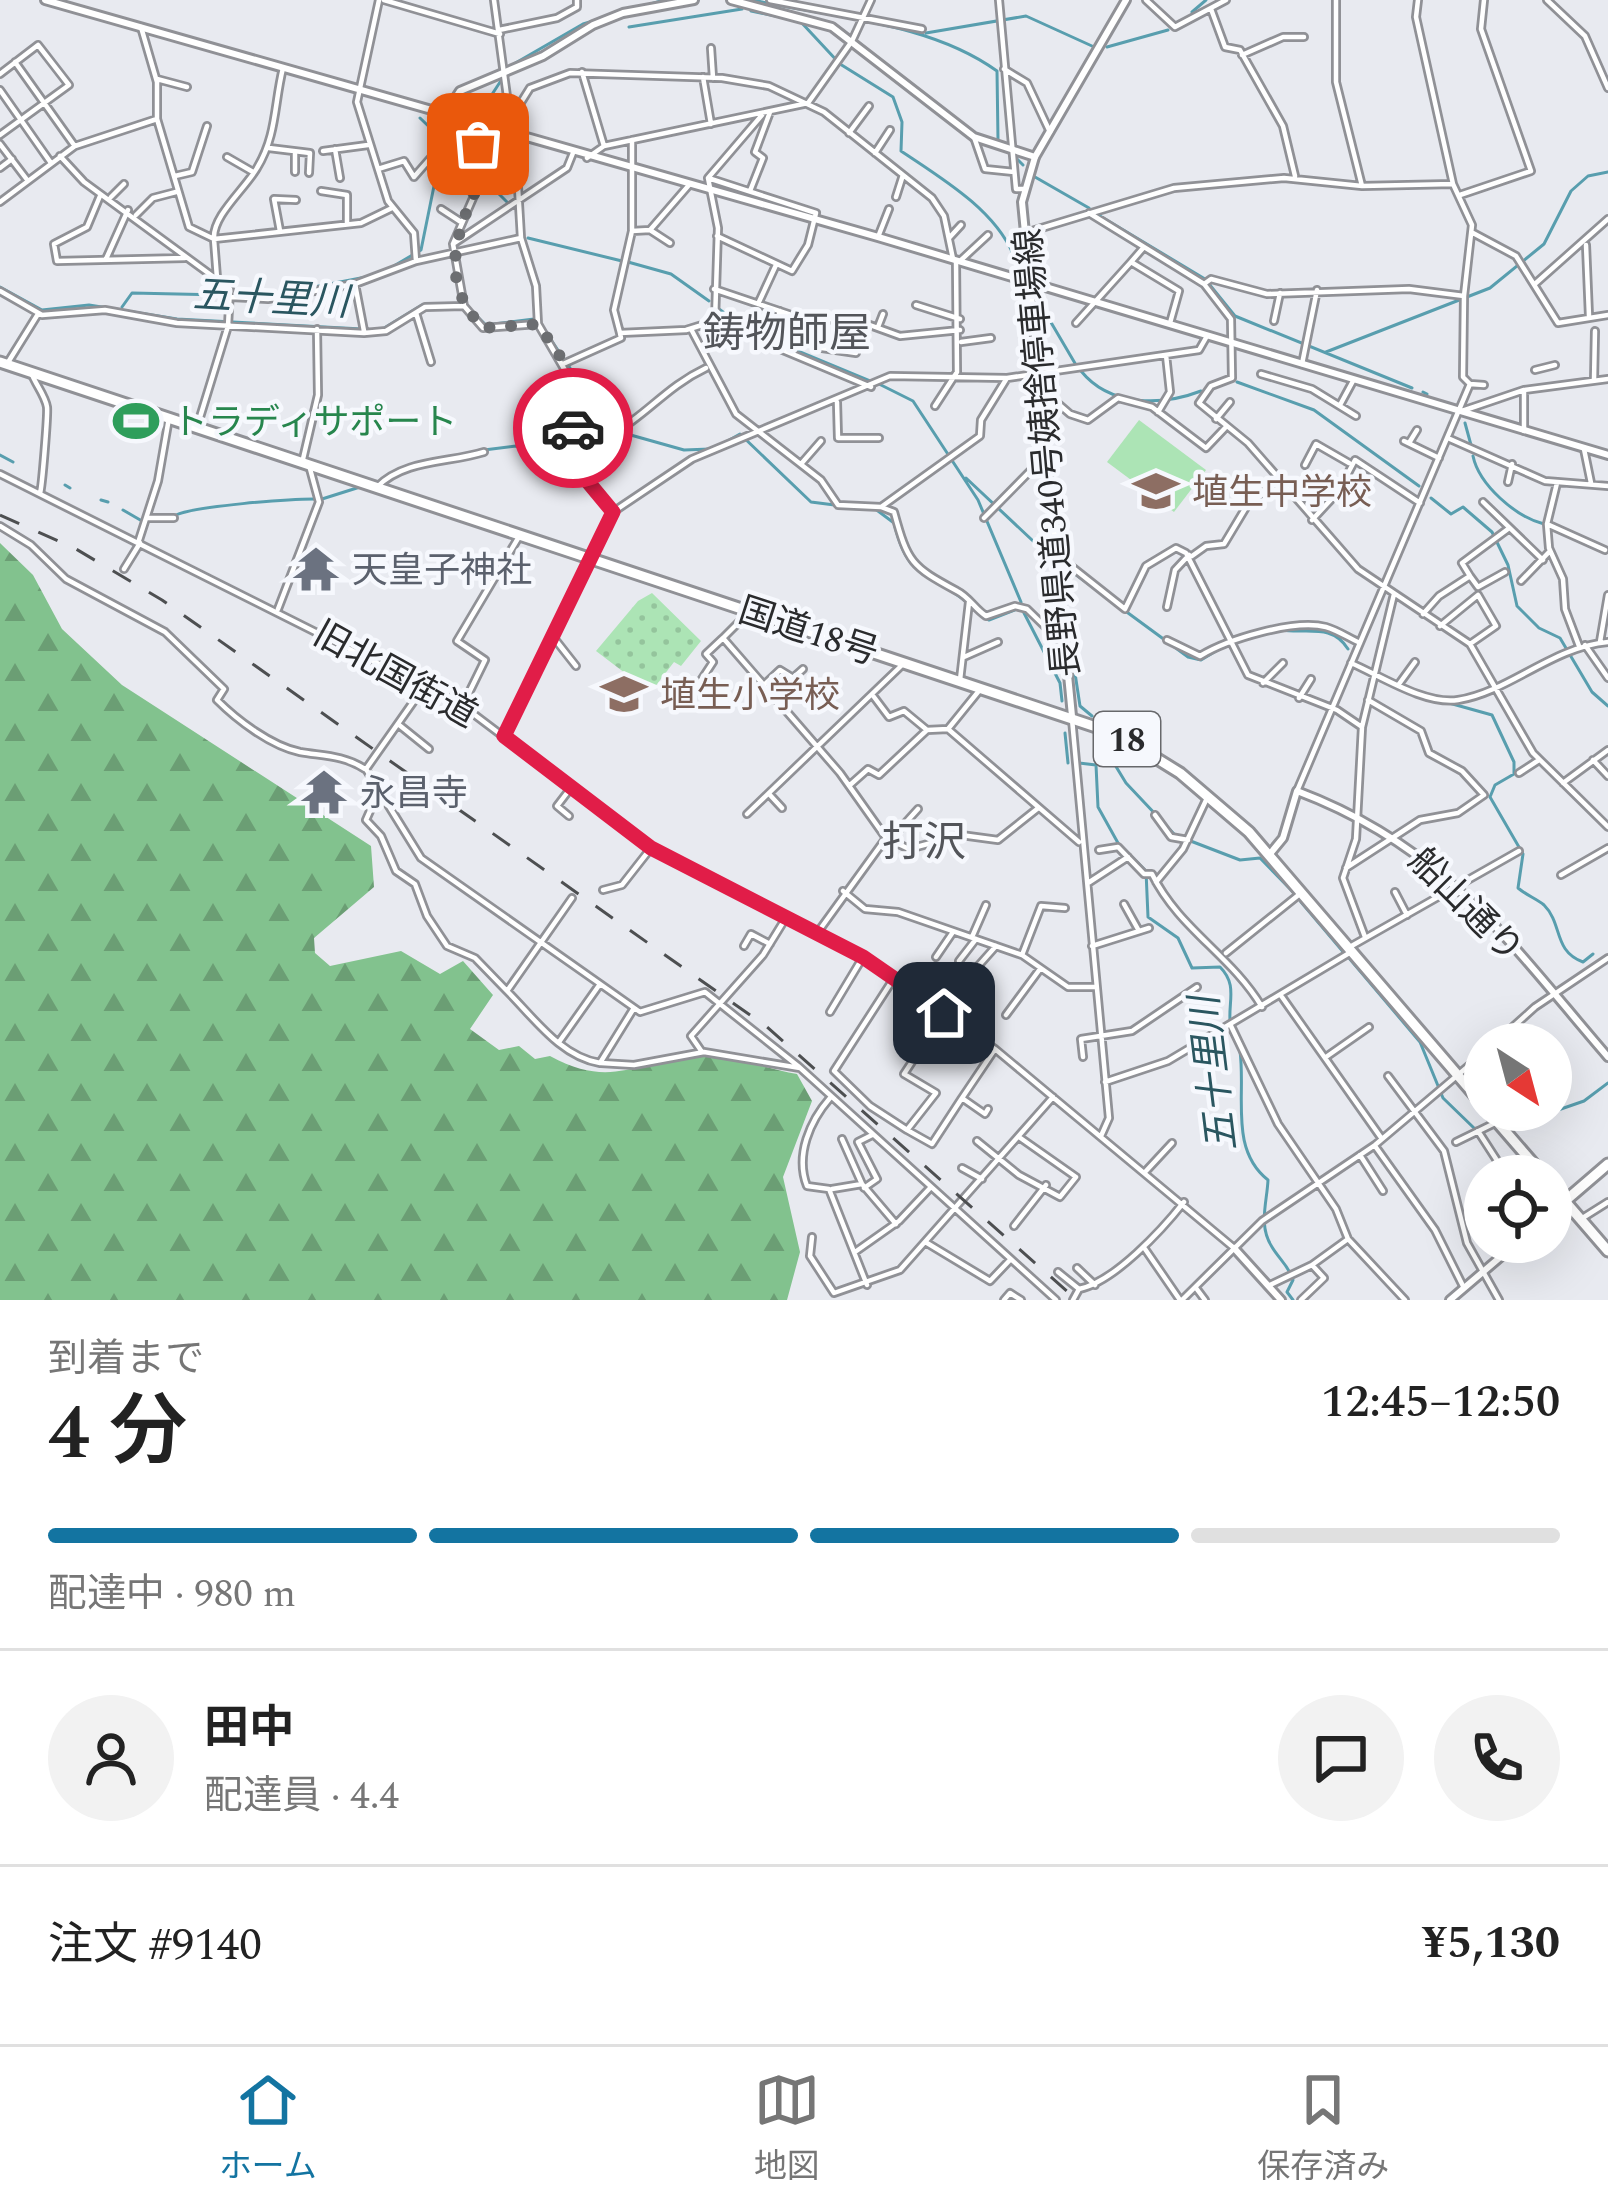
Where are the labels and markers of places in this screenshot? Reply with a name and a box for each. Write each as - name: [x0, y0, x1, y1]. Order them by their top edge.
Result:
- pin: [427, 93, 529, 195]
- sports icon: トラディサポート: [111, 396, 161, 446]
- place label: トラディサポート: [172, 396, 457, 451]
- school or university icon: 埴生中学校: [1131, 466, 1181, 516]
- place label: 埴生中学校: [1192, 466, 1372, 521]
- temple icon: 天皇子神社: [291, 544, 341, 594]
- place label: 天皇子神社: [352, 544, 532, 599]
- school or university icon: 埴生小学校: [599, 669, 649, 719]
- place label: 埴生小学校: [660, 669, 840, 724]
- temple icon: 永昌寺: [299, 767, 349, 817]
- place label: 永昌寺: [360, 767, 468, 822]
- pin: [893, 962, 995, 1064]

